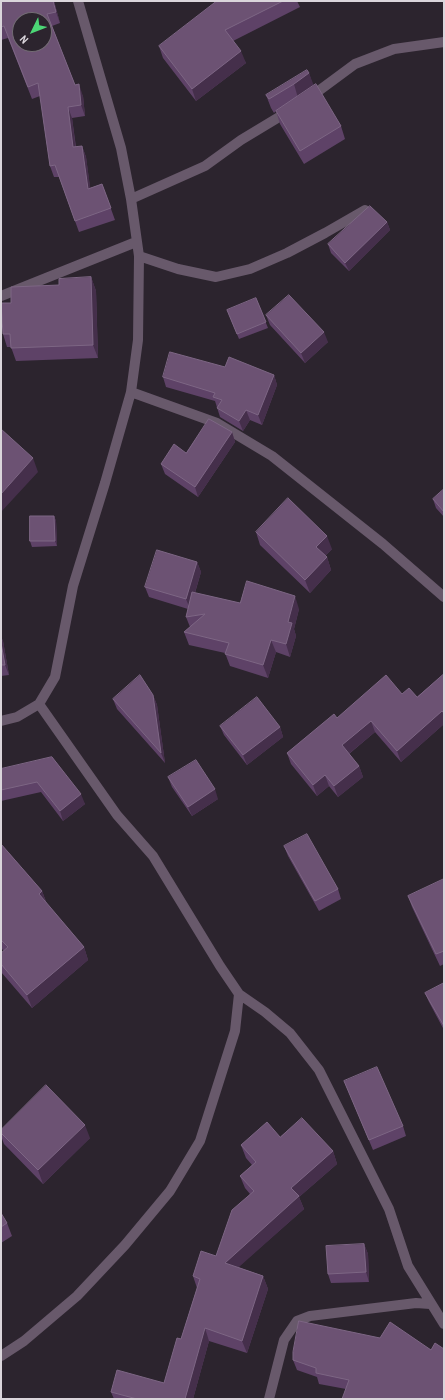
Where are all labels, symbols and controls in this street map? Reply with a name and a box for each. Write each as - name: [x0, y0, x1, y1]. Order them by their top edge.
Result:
- north arrow: [12, 12, 52, 52]
- text: N: [17, 32, 31, 47]

